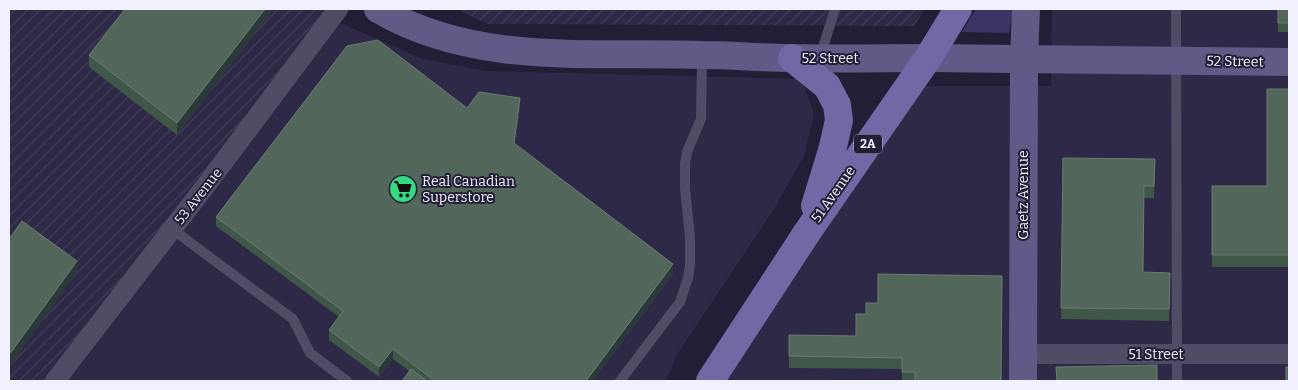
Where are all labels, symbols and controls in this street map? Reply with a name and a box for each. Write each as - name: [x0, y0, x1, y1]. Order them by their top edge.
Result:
- street label: 52 Street: [801, 50, 859, 67]
- street label: 52 Street: [1206, 53, 1264, 70]
- road number: 2A: [854, 134, 882, 154]
- street label: Gaetz Avenue: [1015, 150, 1032, 240]
- street label: 51 Avenue: [808, 163, 859, 226]
- street label: 53 Avenue: [171, 165, 226, 228]
- place label: Real Canadian Superstore: [422, 173, 515, 206]
- supermarket icon: Real Canadian Superstore: [388, 174, 418, 204]
- street label: 51 Street: [1128, 346, 1184, 363]

